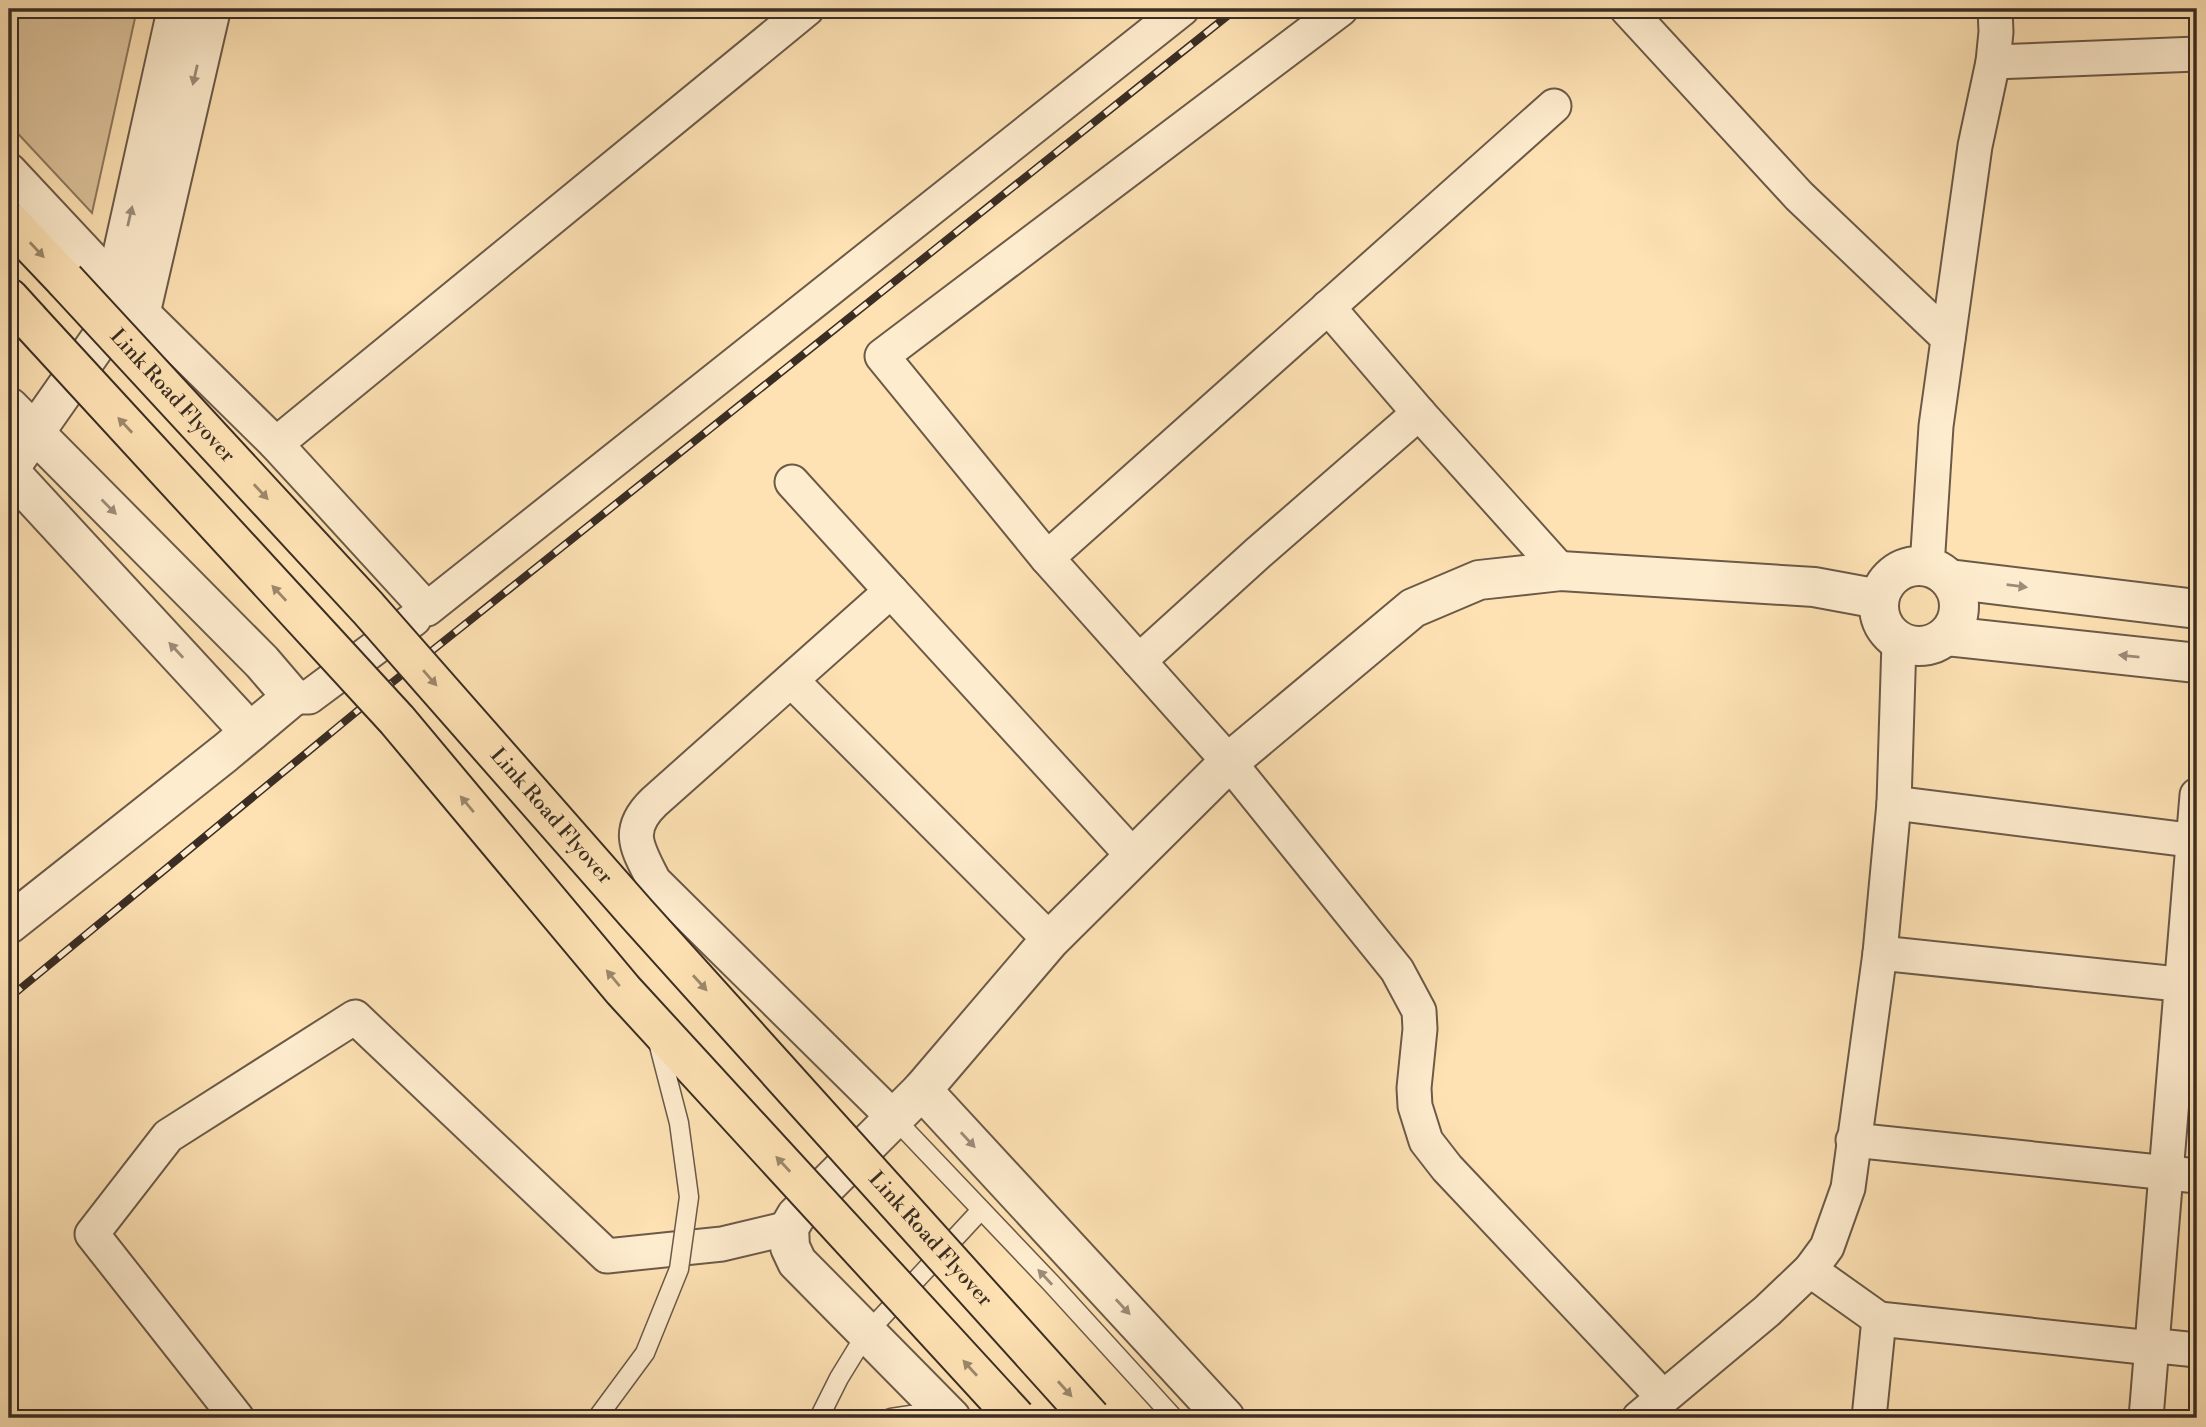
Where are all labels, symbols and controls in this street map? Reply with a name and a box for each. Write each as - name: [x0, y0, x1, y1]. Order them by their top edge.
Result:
- one-way arrow: [190, 64, 201, 86]
- one-way arrow: [125, 205, 136, 227]
- one-way arrow: [28, 241, 44, 258]
- street label: Link Road Flyover: [104, 324, 240, 468]
- one-way arrow: [117, 416, 133, 434]
- one-way arrow: [253, 483, 269, 501]
- one-way arrow: [100, 499, 117, 516]
- one-way arrow: [2006, 580, 2028, 591]
- one-way arrow: [272, 584, 287, 601]
- one-way arrow: [168, 641, 184, 659]
- one-way arrow: [2118, 650, 2140, 661]
- one-way arrow: [422, 670, 437, 687]
- street label: Link Road Flyover: [484, 743, 618, 890]
- one-way arrow: [460, 795, 475, 812]
- one-way arrow: [605, 969, 621, 987]
- one-way arrow: [691, 974, 707, 991]
- one-way arrow: [960, 1131, 976, 1148]
- one-way arrow: [775, 1155, 791, 1173]
- street label: Link Road Flyover: [863, 1167, 998, 1312]
- one-way arrow: [1038, 1269, 1054, 1286]
- one-way arrow: [1115, 1298, 1131, 1316]
- one-way arrow: [962, 1359, 978, 1377]
- one-way arrow: [1056, 1380, 1072, 1397]

